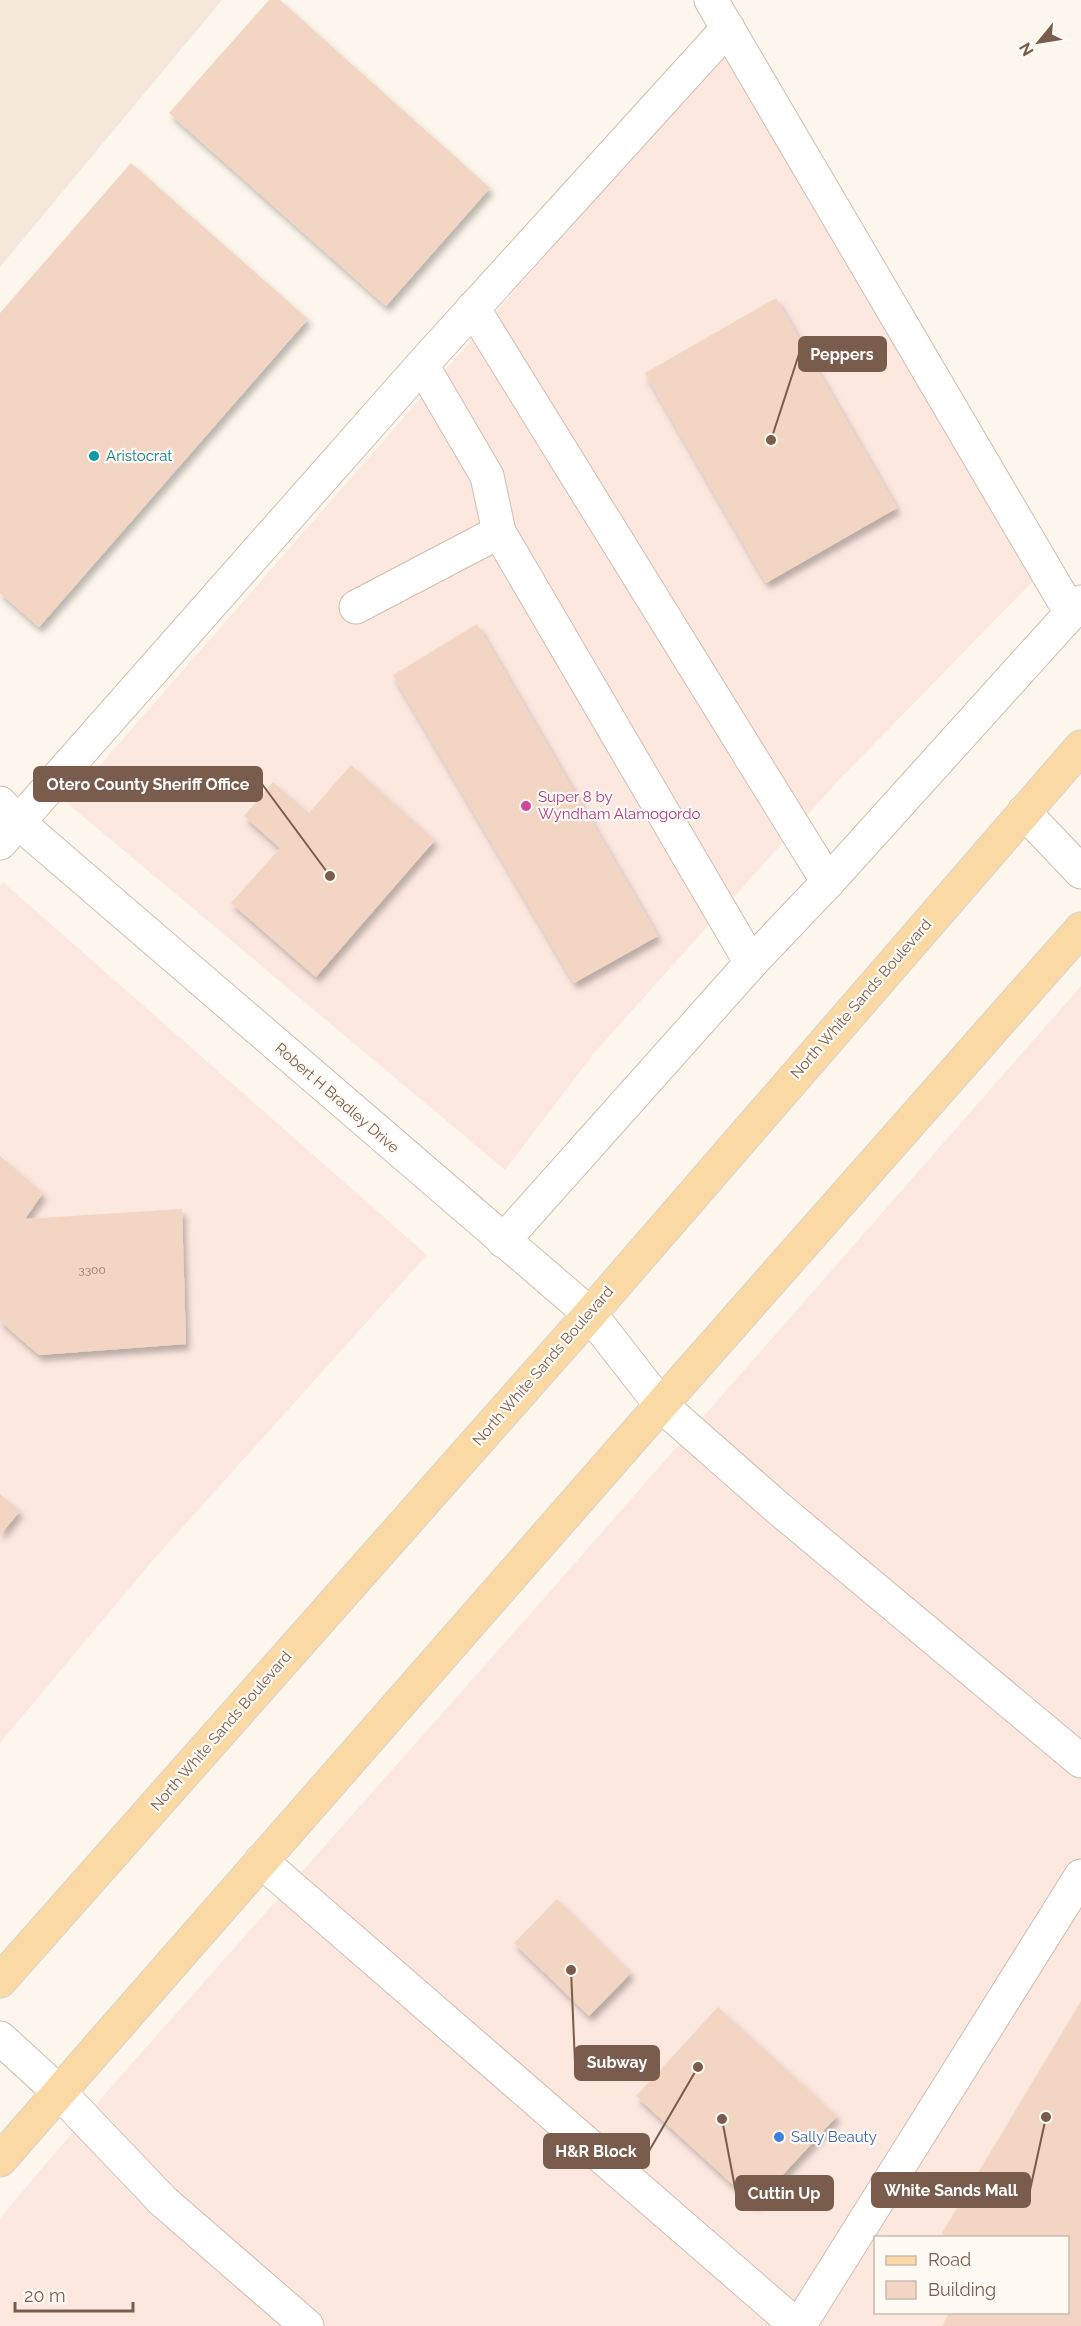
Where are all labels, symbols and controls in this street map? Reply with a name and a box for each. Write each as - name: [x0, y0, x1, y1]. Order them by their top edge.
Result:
- north arrow: [1009, 12, 1069, 72]
- text: N: [1015, 39, 1038, 59]
- callout: Peppers: [799, 337, 886, 371]
- text: Peppers: [810, 345, 874, 364]
- place label: Aristocrat: [106, 447, 172, 465]
- marker: Aristocrat: [87, 449, 101, 463]
- callout: Otero County Sheriff Office: [34, 767, 262, 801]
- text: Otero County Sheriff Office: [47, 775, 250, 794]
- place label: Super 8 by Wyndham Alamogordo: [538, 788, 700, 823]
- marker: Super 8 by Wyndham Alamogordo: [519, 799, 533, 813]
- street label: North White Sands Boulevard: [787, 916, 935, 1082]
- street label: Robert H Bradley Drive: [271, 1039, 403, 1157]
- house number: 3300: [78, 1263, 106, 1277]
- street label: North White Sands Boulevard: [469, 1283, 617, 1449]
- street label: North White Sands Boulevard: [147, 1648, 295, 1814]
- callout: Subway: [575, 2046, 659, 2080]
- text: Subway: [587, 2053, 647, 2072]
- place label: Sally Beauty: [791, 2128, 877, 2146]
- marker: Sally Beauty: [772, 2130, 786, 2144]
- callout: H&R Block: [544, 2134, 649, 2168]
- text: H&R Block: [555, 2142, 637, 2161]
- callout: White Sands Mall: [872, 2173, 1030, 2207]
- callout: Cuttin Up: [736, 2176, 833, 2210]
- text: White Sands Mall: [884, 2181, 1019, 2200]
- text: Cuttin Up: [748, 2184, 820, 2203]
- legend: [874, 2236, 1069, 2314]
- text: Road: [928, 2249, 971, 2270]
- scale bar: [15, 2275, 134, 2313]
- text: Building: [928, 2279, 996, 2300]
- text: 20 m: [24, 2285, 66, 2306]

